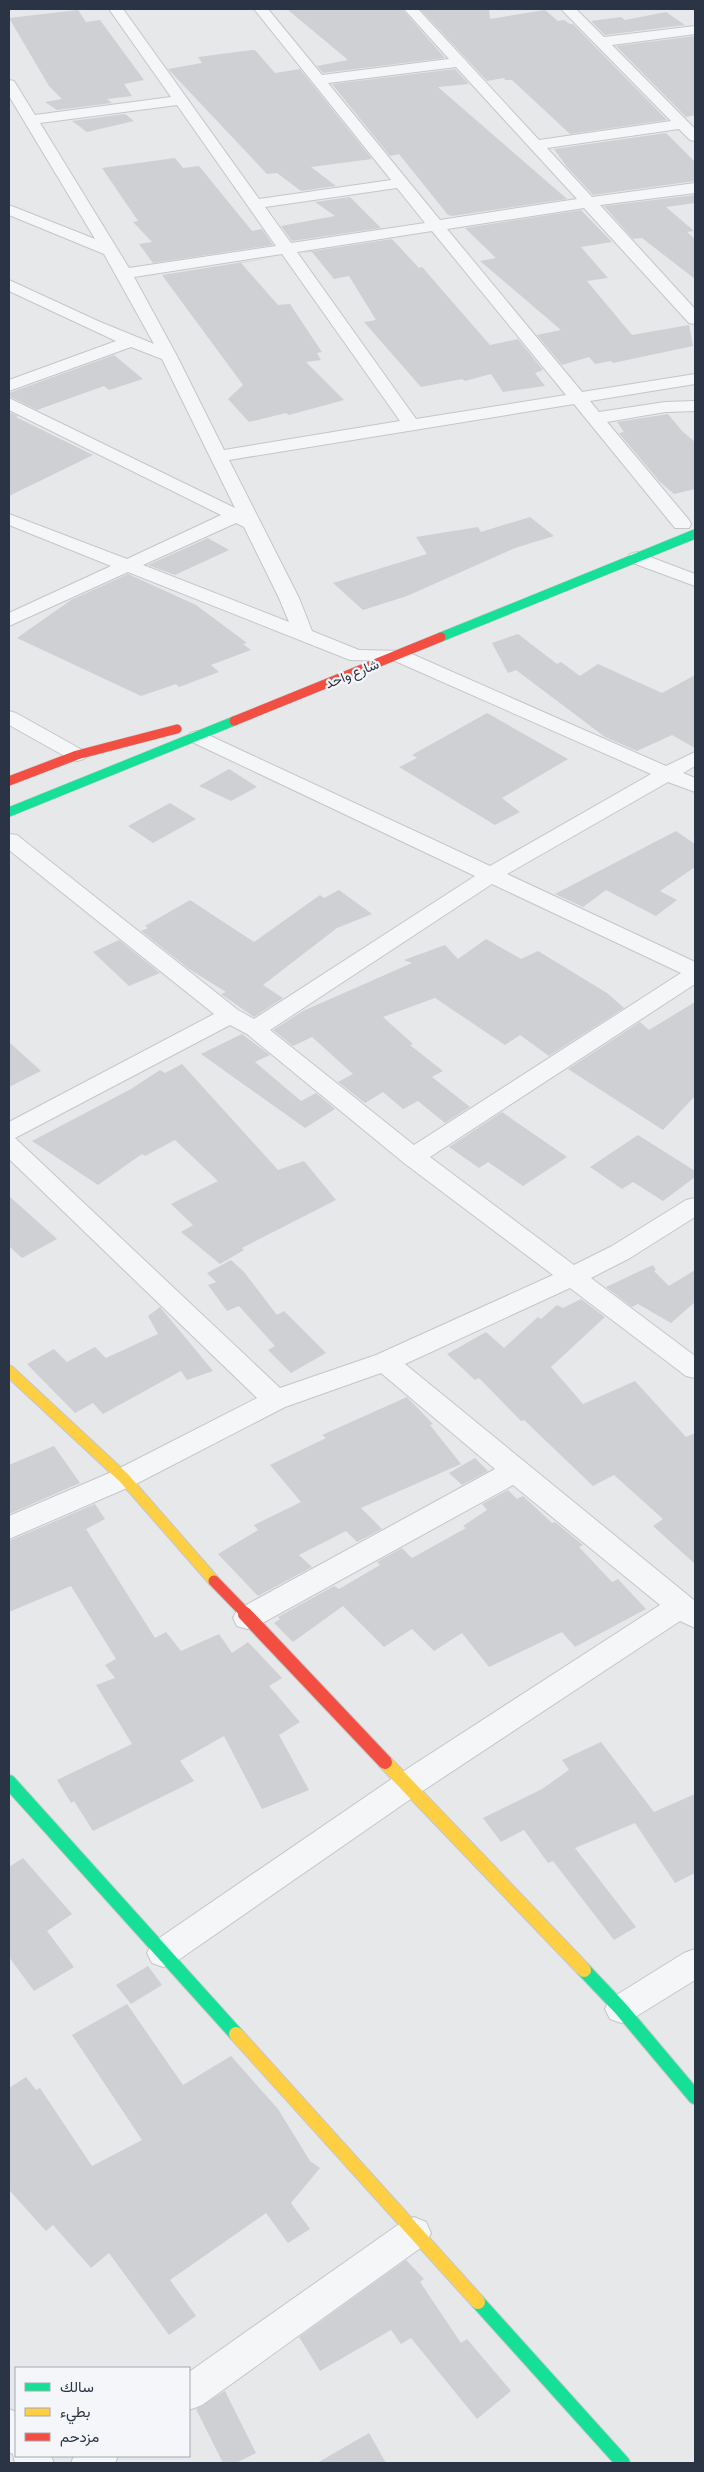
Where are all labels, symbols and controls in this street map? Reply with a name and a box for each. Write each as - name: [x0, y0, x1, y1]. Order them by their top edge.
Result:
- street label: شارع واحد: [323, 656, 382, 694]
- legend: [15, 2367, 190, 2457]
- text: سالك: [60, 2378, 94, 2397]
- text: بطيء: [60, 2403, 90, 2425]
- text: مزدحم: [60, 2428, 99, 2447]

